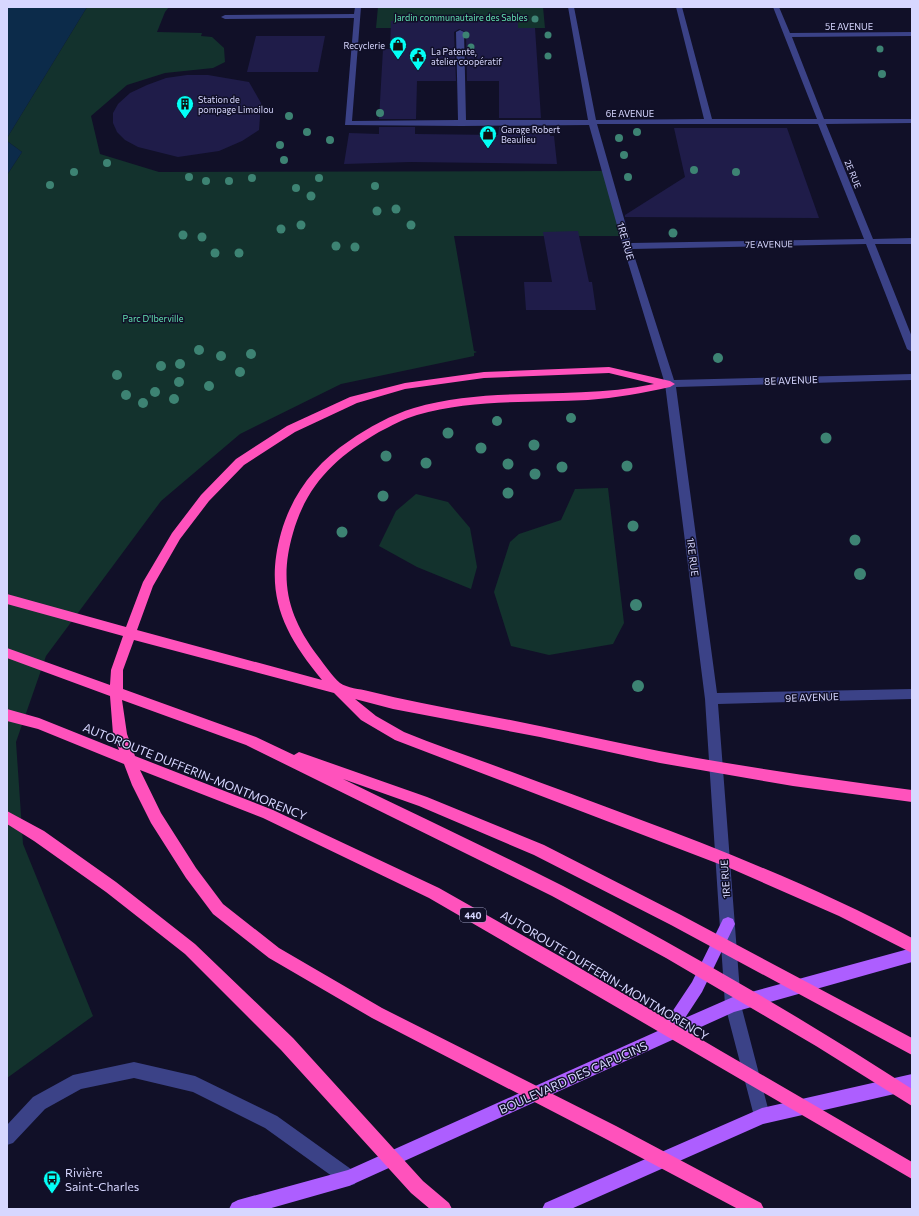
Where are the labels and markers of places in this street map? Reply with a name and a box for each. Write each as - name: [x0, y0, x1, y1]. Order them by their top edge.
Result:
- shop icon: Recyclerie: [388, 35, 408, 60]
- place label: Recyclerie: [343, 40, 385, 51]
- public building icon: La Patente, atelier coopératif: [408, 46, 428, 71]
- place label: La Patente, atelier coopératif: [431, 46, 502, 67]
- building icon: Station de pompage Limoilou: [175, 94, 195, 119]
- place label: Station de pompage Limoilou: [198, 94, 274, 115]
- shop icon: Garage Robert Beaulieu: [478, 124, 498, 149]
- place label: Garage Robert Beaulieu: [501, 124, 561, 145]
- place label: Rivière Saint-Charles: [65, 1165, 139, 1193]
- bus stop icon: Rivière Saint-Charles: [42, 1169, 62, 1194]

